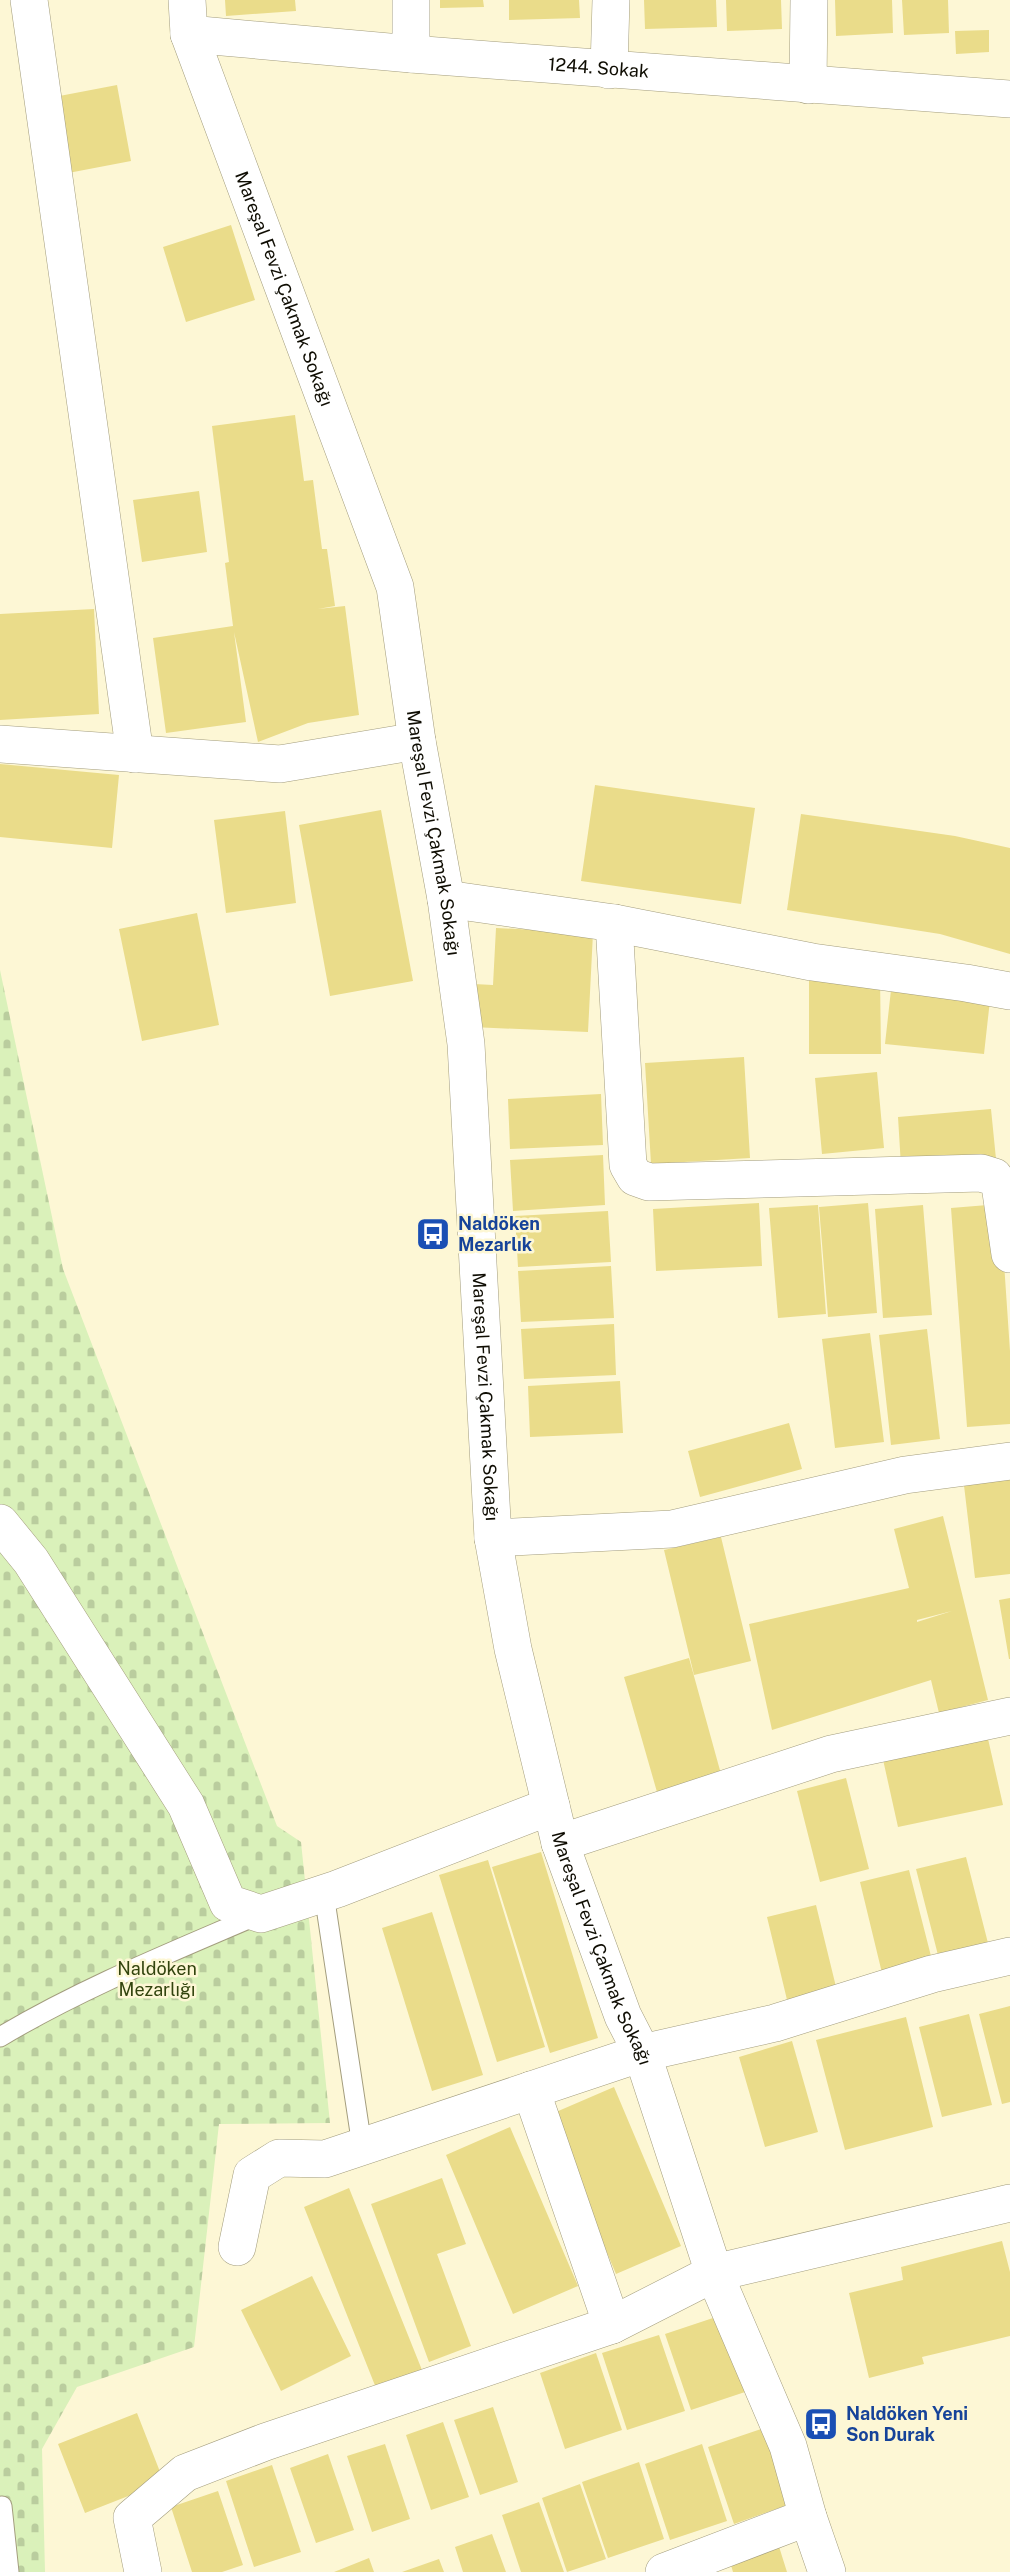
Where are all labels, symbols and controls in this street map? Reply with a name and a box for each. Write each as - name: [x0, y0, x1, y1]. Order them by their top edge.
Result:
- street label: 1244. Sokak: [547, 53, 650, 82]
- street label: Mareşal Fevzi Çakmak Sokağı: [231, 168, 338, 409]
- street label: Mareşal Fevzi Çakmak Sokağı: [403, 709, 465, 957]
- place label: Naldöken Mezarlık: [458, 1213, 540, 1255]
- bus stop icon: Naldöken Mezarlık: [414, 1215, 452, 1253]
- street label: Mareşal Fevzi Çakmak Sokağı: [469, 1272, 503, 1522]
- street label: Mareşal Fevzi Çakmak Sokağı: [548, 1829, 656, 2067]
- park label: Naldöken Mezarlığı: [117, 1958, 197, 2000]
- place label: Naldöken Yeni Son Durak: [846, 2403, 968, 2445]
- bus stop icon: Naldöken Yeni Son Durak: [802, 2405, 840, 2443]

